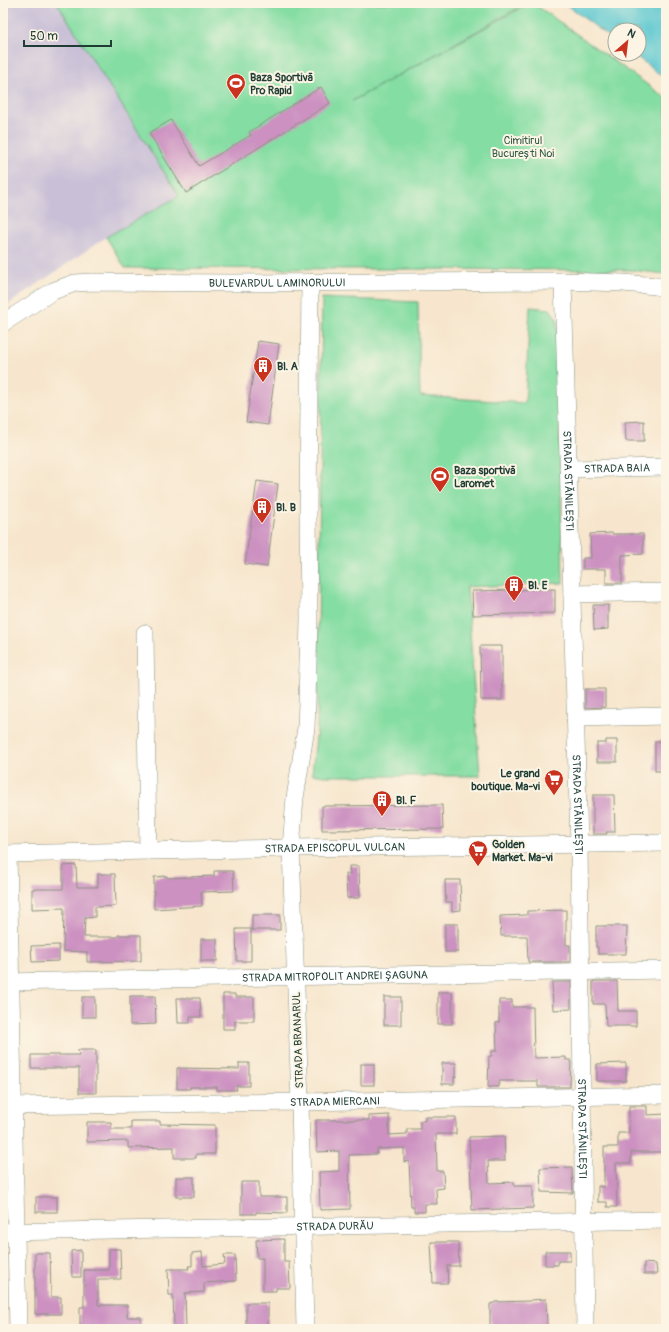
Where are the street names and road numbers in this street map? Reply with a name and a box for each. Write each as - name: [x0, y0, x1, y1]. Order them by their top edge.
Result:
- street label: BULEVARDUL LAMINORULUI: [209, 276, 346, 290]
- street label: STRADA STĂNILEȘTI: [561, 430, 577, 531]
- street label: STRADA BAIA: [584, 461, 650, 475]
- street label: STRADA STĂNILEȘTI: [570, 754, 586, 855]
- street label: STRADA EPISCOPUL VULCAN: [264, 840, 405, 855]
- street label: STRADA MITROPOLIT ANDREI ȘAGUNA: [242, 968, 428, 984]
- street label: STRADA BRANARUL: [290, 991, 306, 1089]
- street label: STRADA STĂNILEȘTI: [575, 1078, 590, 1179]
- street label: STRADA MIERCANI: [290, 1094, 380, 1109]
- street label: STRADA DURĂU: [296, 1219, 374, 1233]

